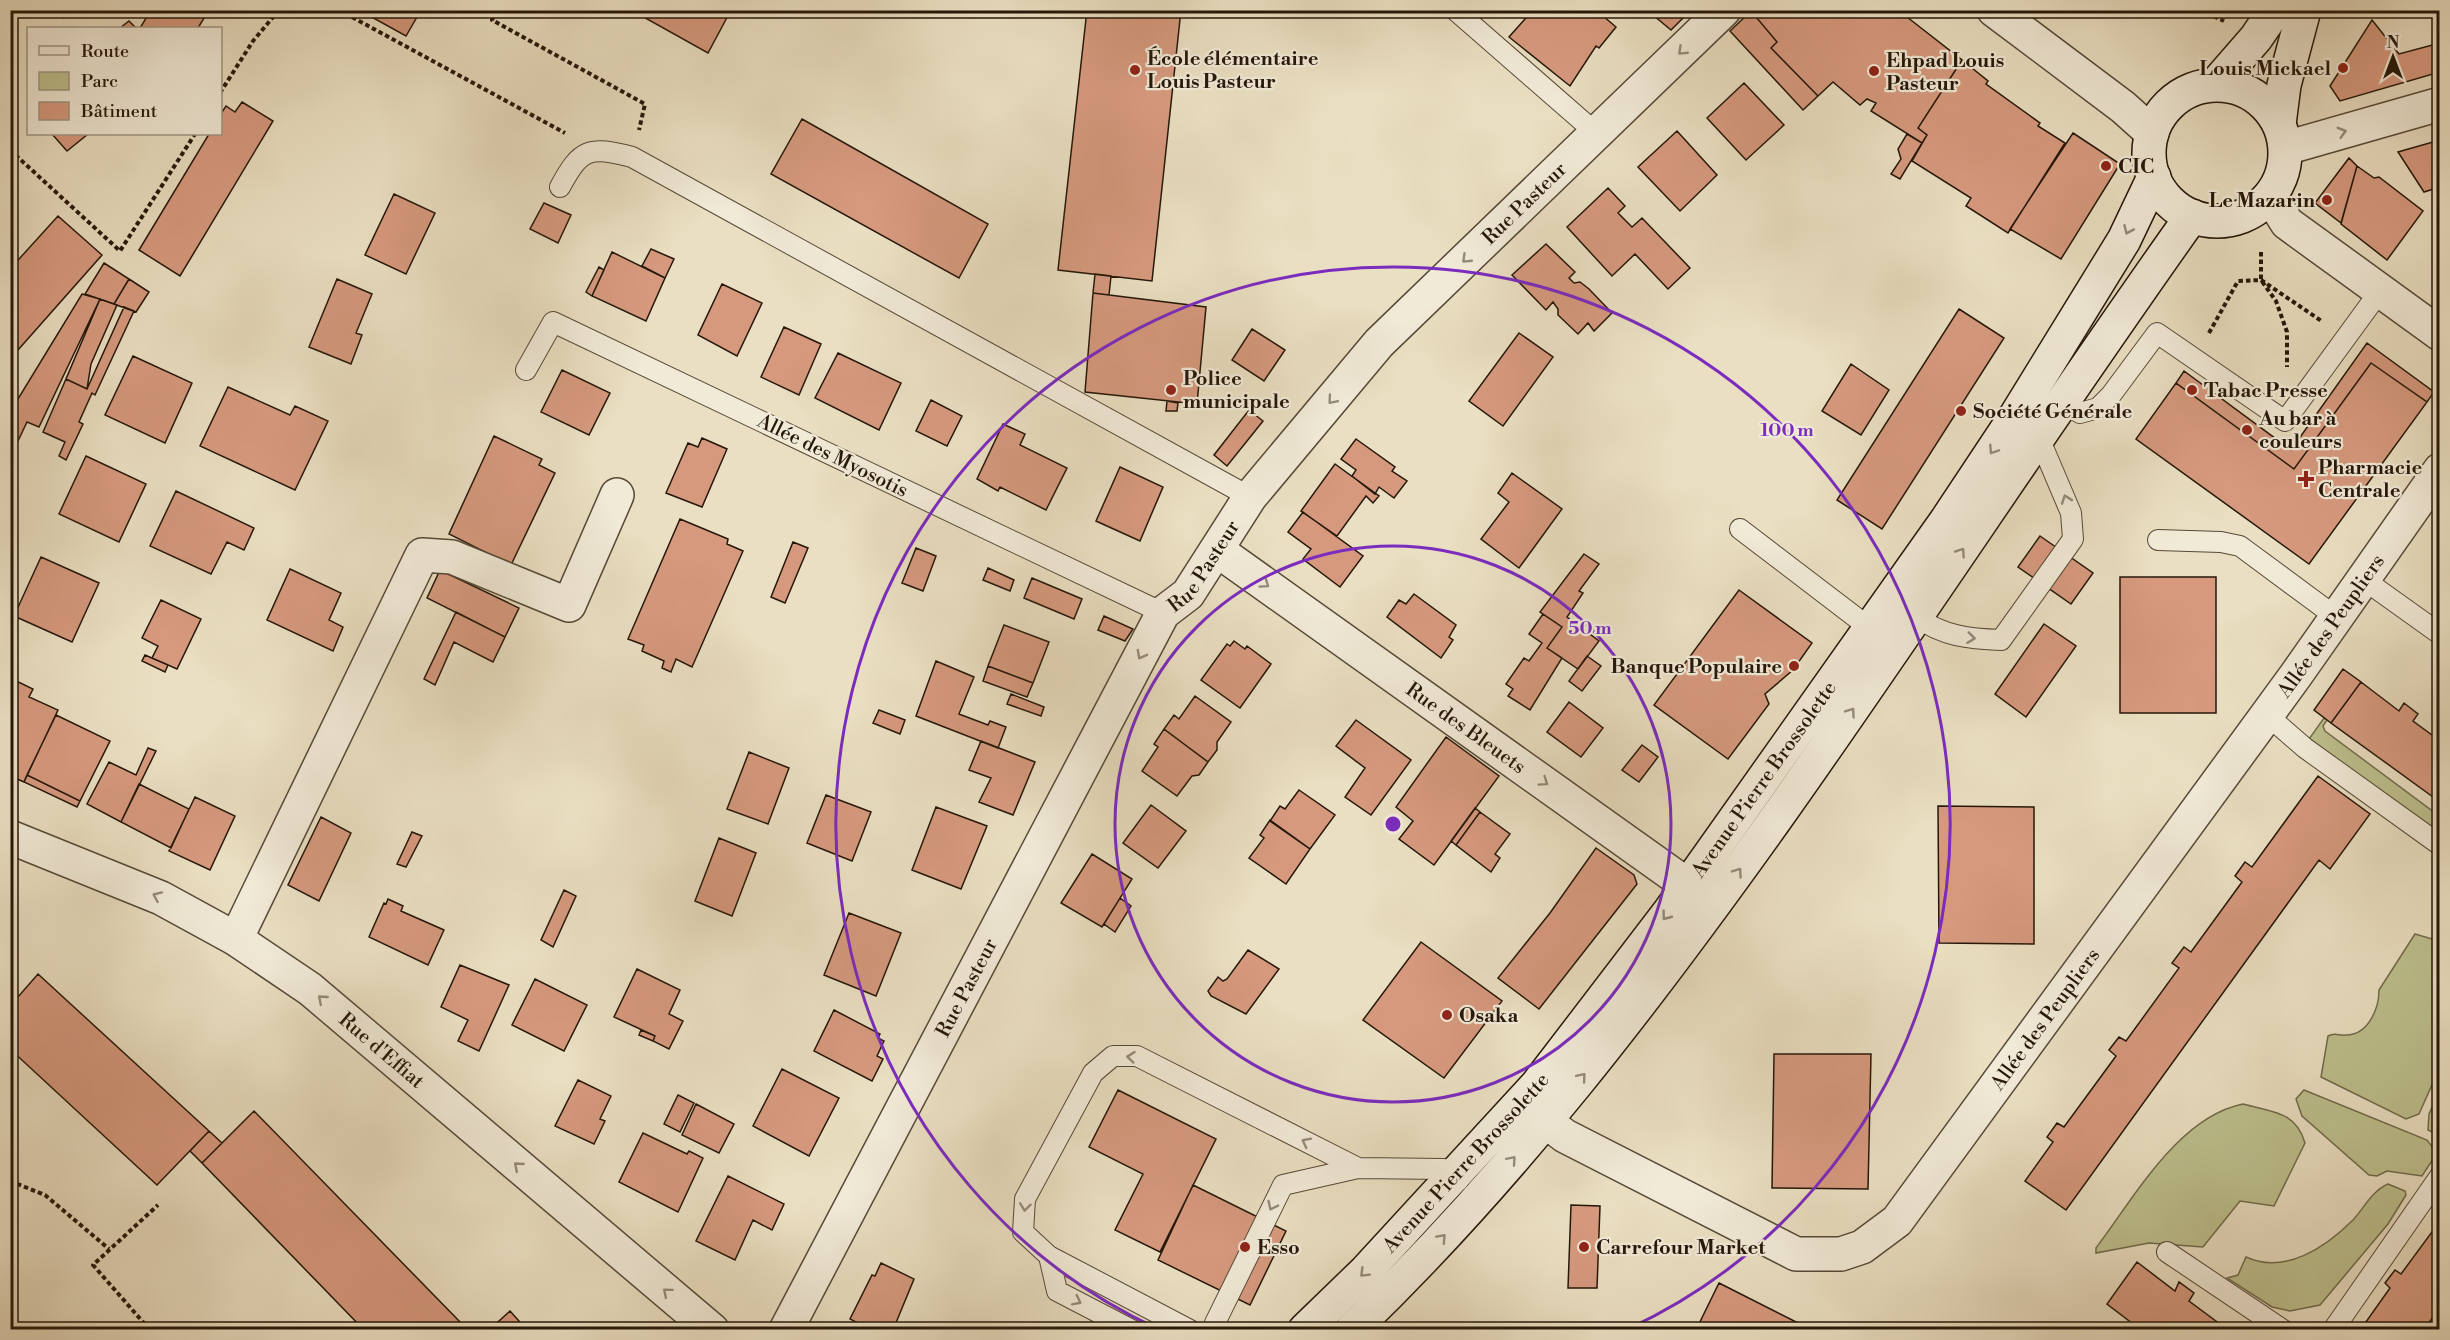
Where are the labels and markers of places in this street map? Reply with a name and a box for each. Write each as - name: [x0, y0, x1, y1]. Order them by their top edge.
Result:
- place label: École élémentaire Louis Pasteur: [1147, 46, 1319, 95]
- place label: Ehpad Louis Pasteur: [1886, 49, 2004, 97]
- place label: Louis Mickael: [2199, 57, 2331, 82]
- marker: Louis Mickael: [2336, 61, 2350, 75]
- marker: École élémentaire Louis Pasteur: [1128, 63, 1142, 77]
- marker: Ehpad Louis Pasteur: [1867, 64, 1881, 78]
- place label: CIC: [2118, 155, 2154, 180]
- marker: CIC: [2099, 159, 2113, 173]
- place label: Le Mazarin: [2209, 189, 2316, 214]
- marker: Le Mazarin: [2320, 193, 2334, 207]
- place label: Police municipale: [1183, 367, 1290, 415]
- place label: Tabac Presse: [2204, 379, 2328, 404]
- marker: Police municipale: [1164, 383, 1178, 397]
- marker: Tabac Presse: [2185, 383, 2199, 397]
- place label: Société Générale: [1973, 400, 2133, 425]
- marker: Société Générale: [1954, 404, 1968, 418]
- place label: Au bar à couleurs: [2258, 407, 2342, 455]
- marker: Au bar à couleurs: [2240, 423, 2254, 437]
- place label: Pharmacie Centrale: [2318, 456, 2422, 504]
- marker: Pharmacie Centrale: [2299, 472, 2313, 486]
- place label: Banque Populaire: [1611, 655, 1782, 680]
- marker: Banque Populaire: [1787, 659, 1801, 673]
- centre of rings: [1383, 814, 1403, 834]
- place label: Osaka: [1459, 1004, 1518, 1029]
- marker: Osaka: [1440, 1008, 1454, 1022]
- place label: Esso: [1257, 1236, 1300, 1261]
- place label: Carrefour Market: [1596, 1236, 1766, 1261]
- marker: Esso: [1238, 1240, 1252, 1254]
- marker: Carrefour Market: [1577, 1240, 1591, 1254]

